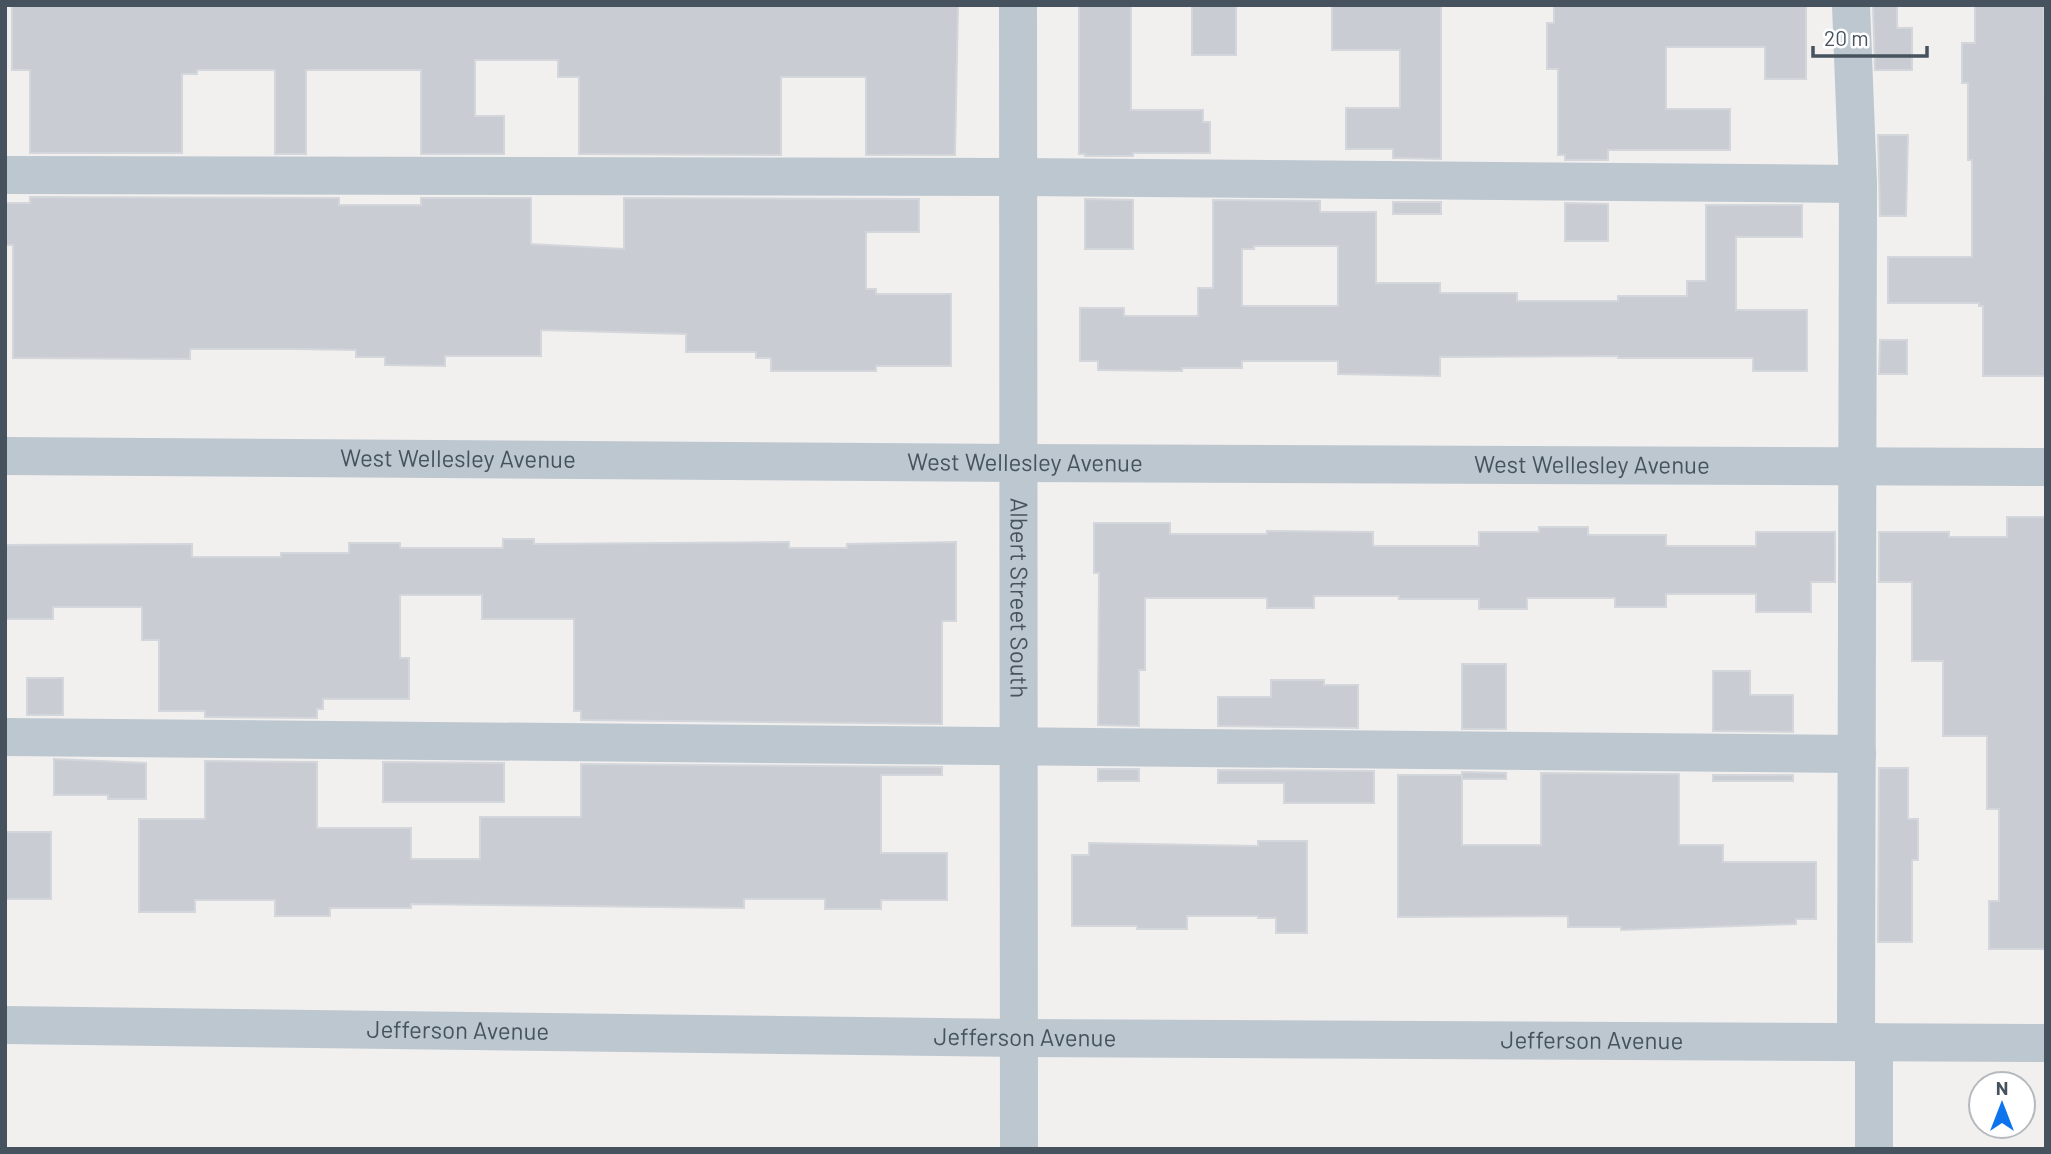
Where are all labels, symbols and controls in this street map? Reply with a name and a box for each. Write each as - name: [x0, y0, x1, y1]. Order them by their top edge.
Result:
- scale bar: [1813, 14, 1927, 58]
- text: 20 m: [1824, 25, 1869, 50]
- street label: West Wellesley Avenue: [340, 442, 576, 473]
- street label: West Wellesley Avenue: [907, 446, 1143, 476]
- street label: West Wellesley Avenue: [1474, 449, 1710, 479]
- street label: Albert Street South: [1005, 498, 1035, 698]
- street label: Jefferson Avenue: [366, 1014, 549, 1045]
- street label: Jefferson Avenue: [933, 1021, 1116, 1051]
- street label: Jefferson Avenue: [1501, 1024, 1683, 1054]
- north arrow: [1967, 1070, 2037, 1140]
- text: N: [1996, 1076, 2008, 1099]

